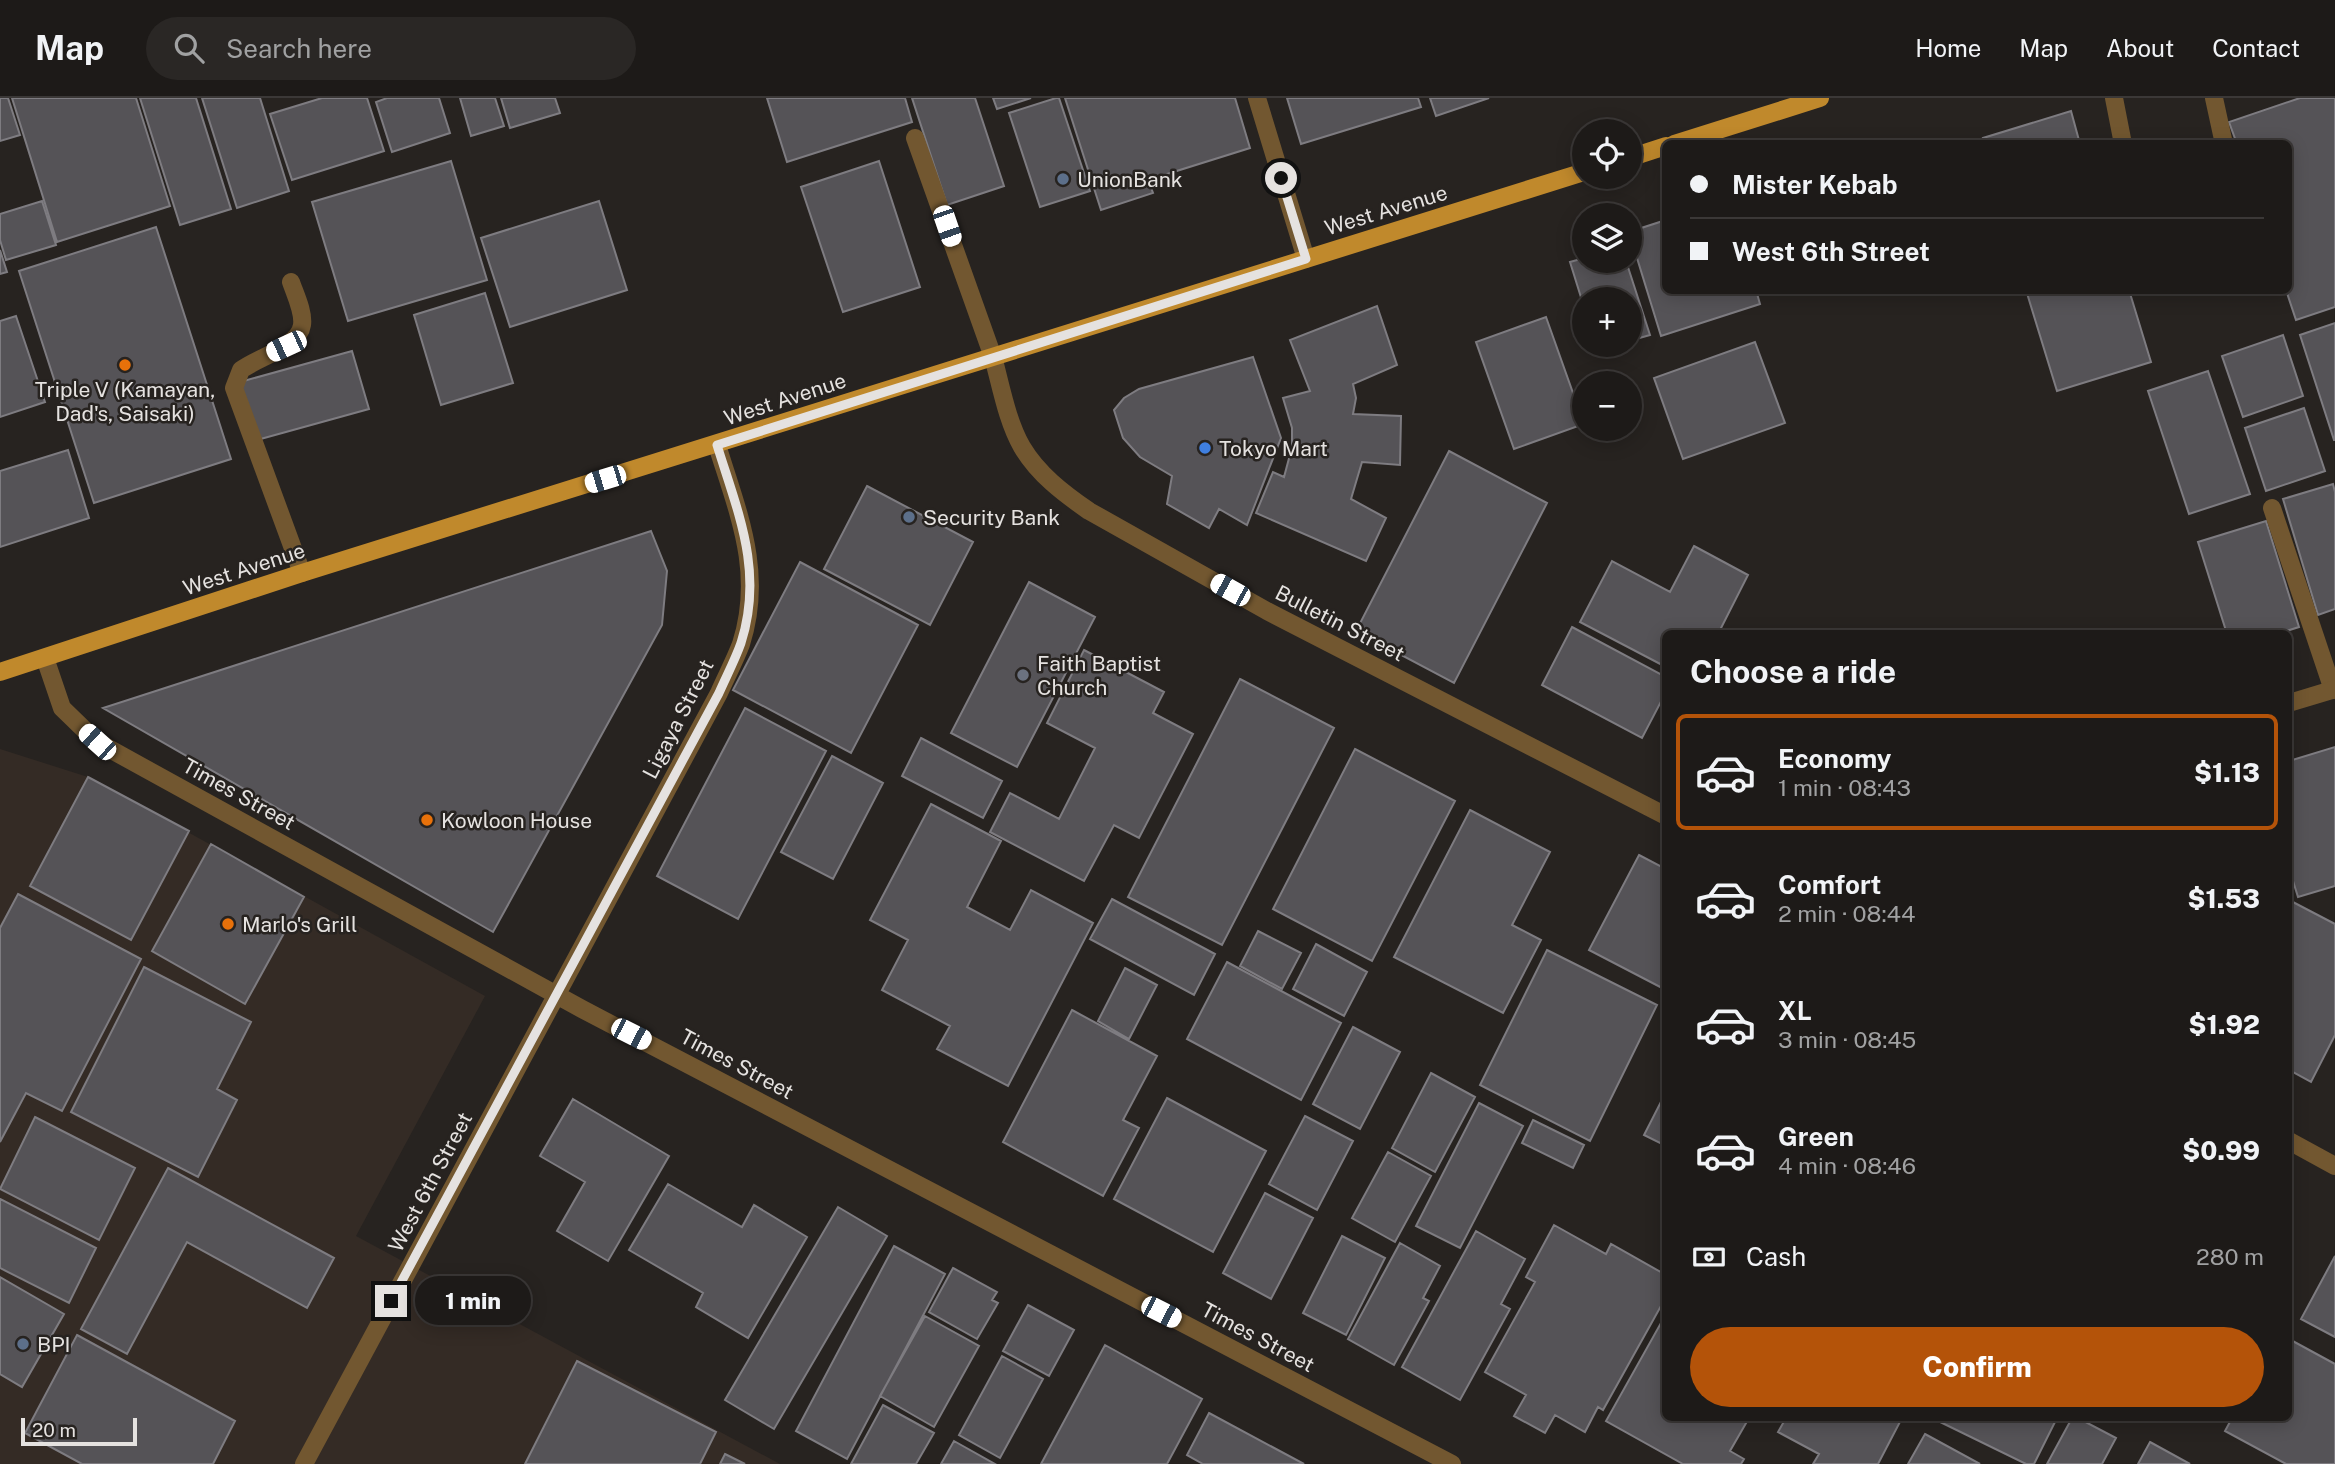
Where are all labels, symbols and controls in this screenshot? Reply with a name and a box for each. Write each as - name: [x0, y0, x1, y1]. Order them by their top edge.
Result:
- search box: [146, 17, 636, 80]
- text: Map: [35, 29, 104, 67]
- icon: search: [170, 29, 208, 67]
- text: Search here: [226, 33, 372, 64]
- text: Home: [1915, 34, 1981, 62]
- text: Map: [2019, 34, 2068, 62]
- text: About: [2106, 34, 2174, 62]
- text: Contact: [2212, 34, 2300, 62]
- map controls: [1572, 119, 1642, 441]
- button: locate: [1572, 119, 1642, 189]
- route start: [1265, 162, 1297, 194]
- place label: UnionBank: [1077, 167, 1183, 192]
- text: Mister Kebab: [1732, 169, 1897, 200]
- marker: UnionBank: [1055, 171, 1071, 187]
- street label: West Avenue: [1322, 180, 1450, 240]
- car: [931, 203, 964, 249]
- button: layers: [1572, 203, 1642, 273]
- text: West 6th Street: [1732, 236, 1930, 267]
- button: +: [1572, 287, 1642, 357]
- car: [263, 328, 310, 364]
- marker: Triple V (Kamayan, Dad's, Saisaki): [117, 357, 133, 373]
- street label: West Avenue: [721, 368, 849, 430]
- button: −: [1572, 371, 1642, 441]
- place label: Triple V (Kamayan, Dad's, Saisaki): [35, 377, 215, 426]
- place label: Tokyo Mart: [1219, 436, 1328, 461]
- marker: Tokyo Mart: [1197, 440, 1213, 456]
- car: [582, 463, 629, 495]
- place label: Security Bank: [923, 505, 1060, 530]
- marker: Security Bank: [901, 509, 917, 525]
- street label: West Avenue: [180, 538, 308, 600]
- car: [1207, 571, 1254, 609]
- street label: Bulletin Street: [1271, 580, 1409, 666]
- place label: Faith Baptist Church: [1037, 651, 1161, 700]
- text: Choose a ride: [1690, 653, 1896, 690]
- street label: Ligaya Street: [637, 655, 719, 783]
- marker: Faith Baptist Church: [1015, 667, 1031, 683]
- car: [75, 720, 120, 764]
- icon: car: [1694, 741, 1757, 804]
- text: Economy: [1778, 743, 1891, 774]
- street label: Times Street: [178, 753, 300, 835]
- text: $1.13: [2194, 757, 2260, 788]
- text: 1 min · 08:43: [1778, 774, 1911, 801]
- place label: Kowloon House: [441, 808, 592, 833]
- marker: Kowloon House: [419, 812, 435, 828]
- icon: car: [1694, 867, 1757, 930]
- text: Comfort: [1778, 869, 1881, 900]
- text: $1.53: [2187, 883, 2260, 914]
- text: 2 min · 08:44: [1778, 900, 1915, 927]
- place label: Marlo's Grill: [242, 912, 357, 937]
- marker: Marlo's Grill: [220, 916, 236, 932]
- icon: car: [1694, 993, 1757, 1056]
- text: XL: [1778, 995, 1812, 1026]
- text: $1.92: [2189, 1009, 2260, 1040]
- car: [608, 1015, 655, 1053]
- street label: Times Street: [676, 1024, 798, 1104]
- text: 3 min · 08:45: [1778, 1026, 1916, 1053]
- street label: West 6th Street: [383, 1108, 477, 1256]
- icon: car: [1694, 1119, 1757, 1182]
- text: Green: [1778, 1121, 1854, 1152]
- text: $0.99: [2182, 1135, 2260, 1166]
- text: 4 min · 08:46: [1778, 1152, 1916, 1179]
- icon: cash: [1690, 1238, 1728, 1276]
- text: Cash: [1746, 1241, 1806, 1272]
- text: 280 m: [2196, 1243, 2264, 1270]
- callout: 1 min: [416, 1276, 531, 1326]
- route end: [375, 1285, 407, 1317]
- text: 1 min: [445, 1287, 501, 1314]
- car: [1138, 1293, 1185, 1331]
- street label: Times Street: [1197, 1297, 1319, 1377]
- button: Confirm: [1690, 1327, 2264, 1407]
- place label: BPI: [37, 1332, 71, 1357]
- marker: BPI: [15, 1336, 31, 1352]
- scale bar: [21, 1415, 136, 1447]
- text: 20 m: [32, 1419, 76, 1441]

